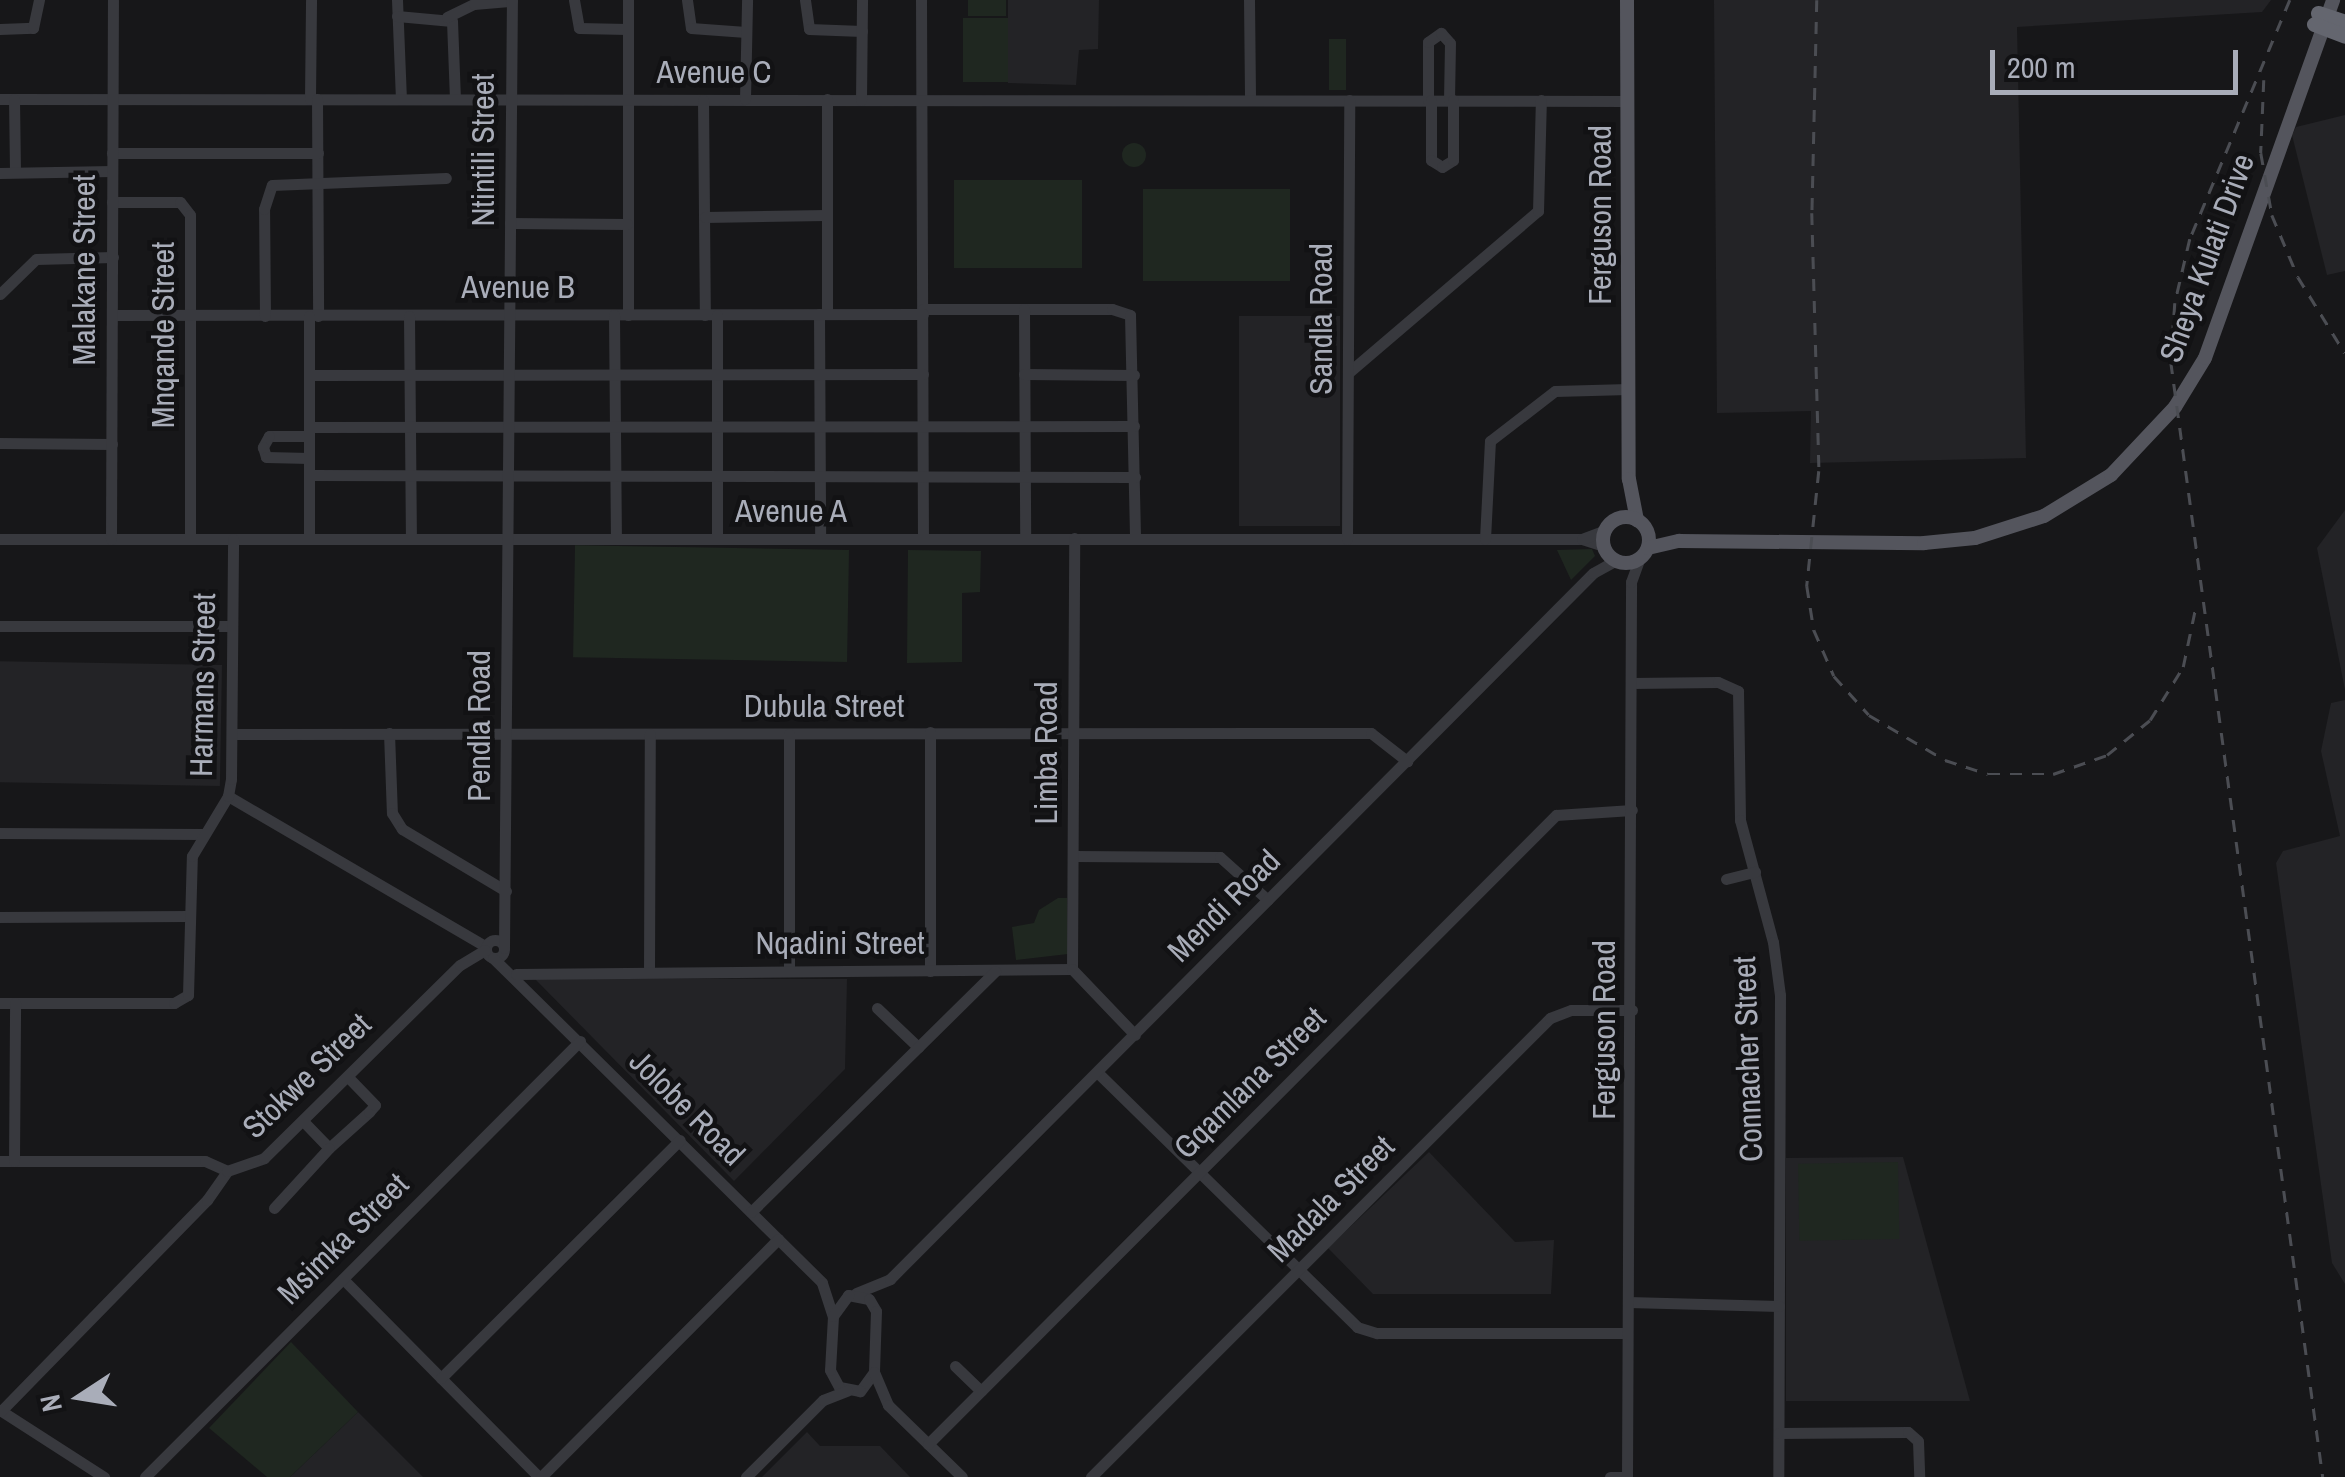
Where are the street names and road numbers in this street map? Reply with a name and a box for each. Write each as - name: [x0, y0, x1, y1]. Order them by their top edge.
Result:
- street label: Avenue C: [657, 53, 771, 91]
- street label: Ntintili Street: [464, 73, 502, 227]
- street label: Ferguson Road: [1581, 125, 1619, 305]
- street label: Sheya Kulati Drive: [2152, 149, 2262, 367]
- street label: Malakane Street: [65, 174, 103, 366]
- street label: Mnqande Street: [144, 242, 182, 428]
- street label: Sandla Road: [1302, 243, 1340, 395]
- street label: Avenue B: [461, 268, 575, 306]
- street label: Avenue A: [734, 492, 848, 530]
- street label: Harmans Street: [182, 593, 224, 777]
- street label: Pendla Road: [460, 650, 498, 802]
- street label: Limba Road: [1027, 682, 1065, 824]
- street label: Dubula Street: [744, 687, 904, 725]
- street label: Mendi Road: [1160, 842, 1288, 970]
- street label: Nqadini Street: [755, 924, 925, 962]
- street label: Ferguson Road: [1585, 940, 1623, 1120]
- street label: Connacher Street: [1725, 956, 1771, 1162]
- street label: Gqamlana Street: [1166, 999, 1334, 1167]
- street label: Stokwe Street: [235, 1005, 379, 1147]
- street label: Jolobe Road: [621, 1042, 753, 1174]
- street label: Madala Street: [1260, 1128, 1402, 1270]
- street label: Msimka Street: [270, 1166, 416, 1312]

